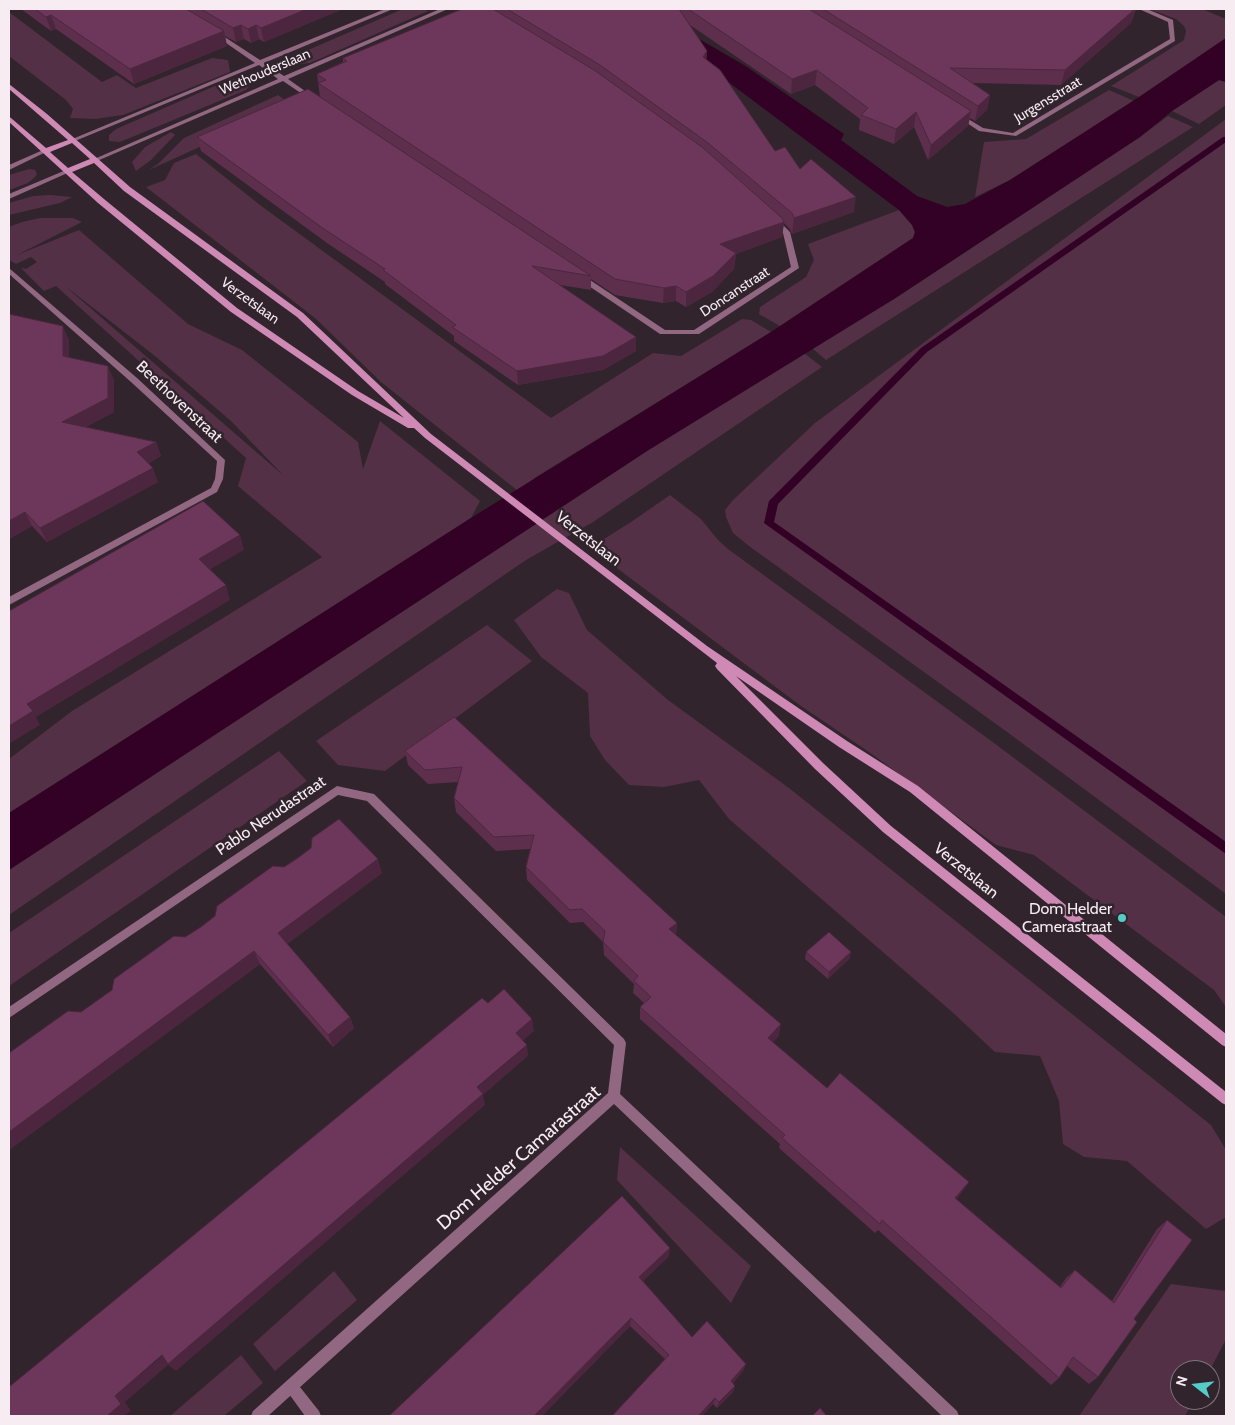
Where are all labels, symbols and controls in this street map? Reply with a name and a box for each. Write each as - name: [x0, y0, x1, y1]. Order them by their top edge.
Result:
- street label: Wethouderslaan: [217, 45, 313, 99]
- street label: Jurgensstraat: [1011, 73, 1085, 127]
- street label: Doncanstraat: [697, 263, 773, 321]
- street label: Verzetslaan: [218, 274, 282, 328]
- street label: Beethovenstraat: [132, 357, 226, 447]
- street label: Verzetslaan: [551, 508, 625, 570]
- street label: Pablo Nerudastraat: [212, 772, 330, 860]
- street label: Verzetslaan: [930, 839, 1002, 903]
- place label: Dom Helder Camerastraat: [1022, 899, 1112, 937]
- marker: Dom Helder Camerastraat: [1116, 912, 1128, 924]
- street label: Dom Helder Camarastraat: [433, 1081, 605, 1235]
- north arrow: [1170, 1360, 1220, 1410]
- text: N: [1172, 1374, 1192, 1388]

